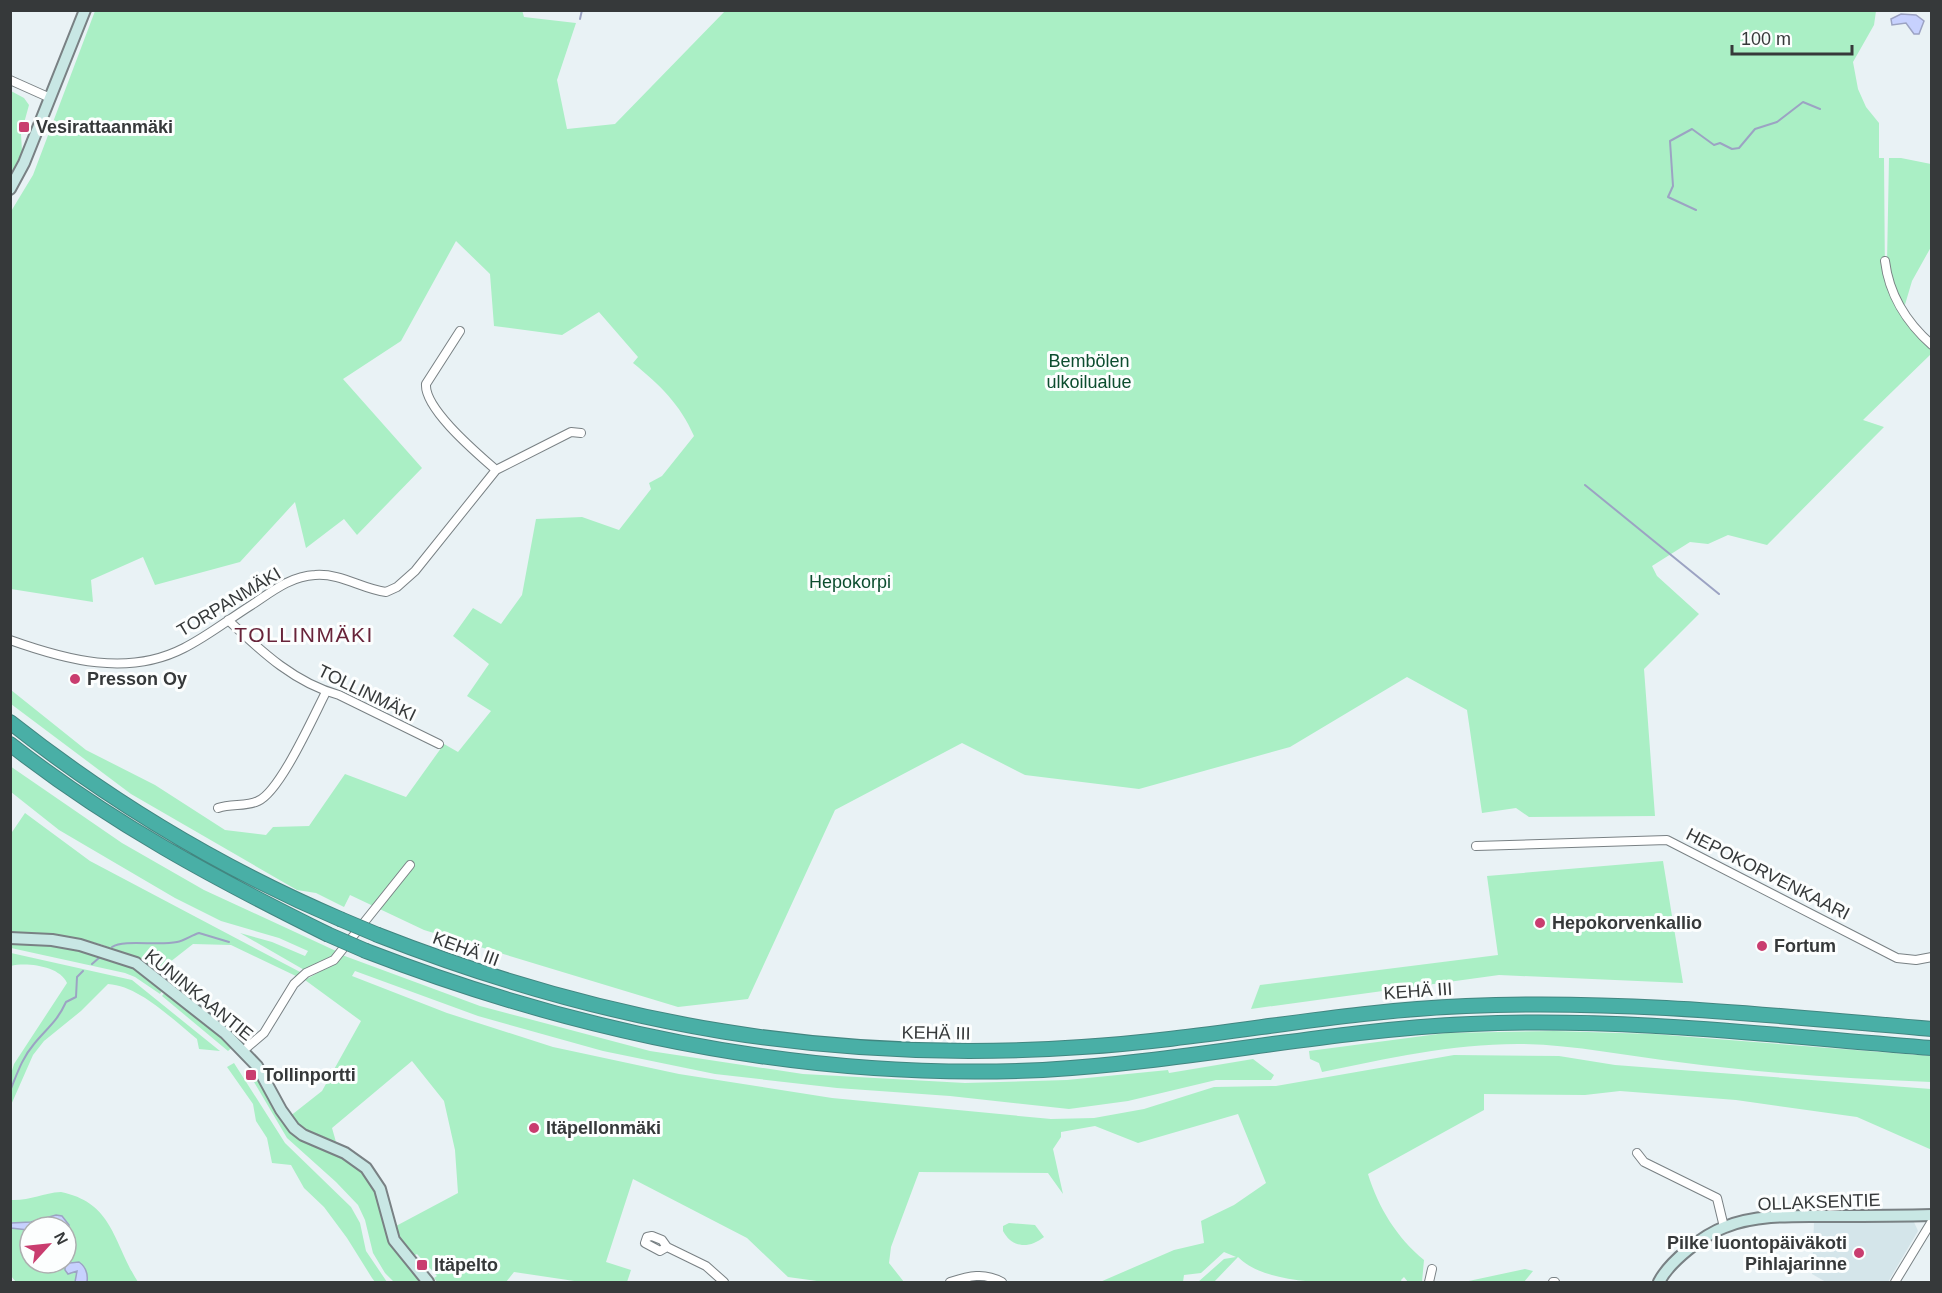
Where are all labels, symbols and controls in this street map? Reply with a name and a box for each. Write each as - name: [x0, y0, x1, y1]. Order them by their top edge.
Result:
- scale bar: [1732, 18, 1852, 56]
- text: 100 m: [1741, 29, 1791, 49]
- place label: Vesirattaanmäki: [36, 117, 173, 137]
- marker: Vesirattaanmäki: [17, 120, 31, 134]
- park label: Bembölen ulkoilualue: [1046, 351, 1132, 392]
- street label: TORPANMÄKI: [174, 563, 284, 641]
- park label: Hepokorpi: [809, 572, 891, 592]
- district label: TOLLINMÄKI: [234, 623, 374, 646]
- street label: TOLLINMÄKI: [315, 661, 419, 725]
- place label: Presson Oy: [87, 669, 187, 689]
- marker: Presson Oy: [68, 672, 82, 686]
- street label: HEPOKORVENKAARI: [1683, 824, 1853, 924]
- place label: Hepokorvenkallio: [1552, 913, 1702, 933]
- marker: Hepokorvenkallio: [1533, 916, 1547, 930]
- street label: KEHÄ III: [430, 928, 502, 970]
- place label: Fortum: [1774, 936, 1836, 956]
- marker: Fortum: [1755, 939, 1769, 953]
- street label: KUNINKAANTIE: [141, 945, 257, 1045]
- street label: KEHÄ III: [1383, 979, 1453, 1003]
- street label: KEHÄ III: [901, 1022, 971, 1044]
- place label: Tollinportti: [263, 1065, 356, 1085]
- marker: Tollinportti: [244, 1068, 258, 1082]
- place label: Itäpellonmäki: [546, 1118, 661, 1138]
- marker: Itäpellonmäki: [527, 1121, 541, 1135]
- street label: OLLAKSENTIE: [1757, 1190, 1881, 1214]
- north arrow: [18, 1215, 78, 1275]
- text: N: [51, 1229, 71, 1247]
- place label: Pilke luontopäiväkoti Pihlajarinne: [1667, 1233, 1847, 1274]
- marker: Pilke luontopäiväkoti Pihlajarinne: [1852, 1246, 1866, 1260]
- place label: Itäpelto: [434, 1255, 498, 1275]
- marker: Itäpelto: [415, 1258, 429, 1272]

